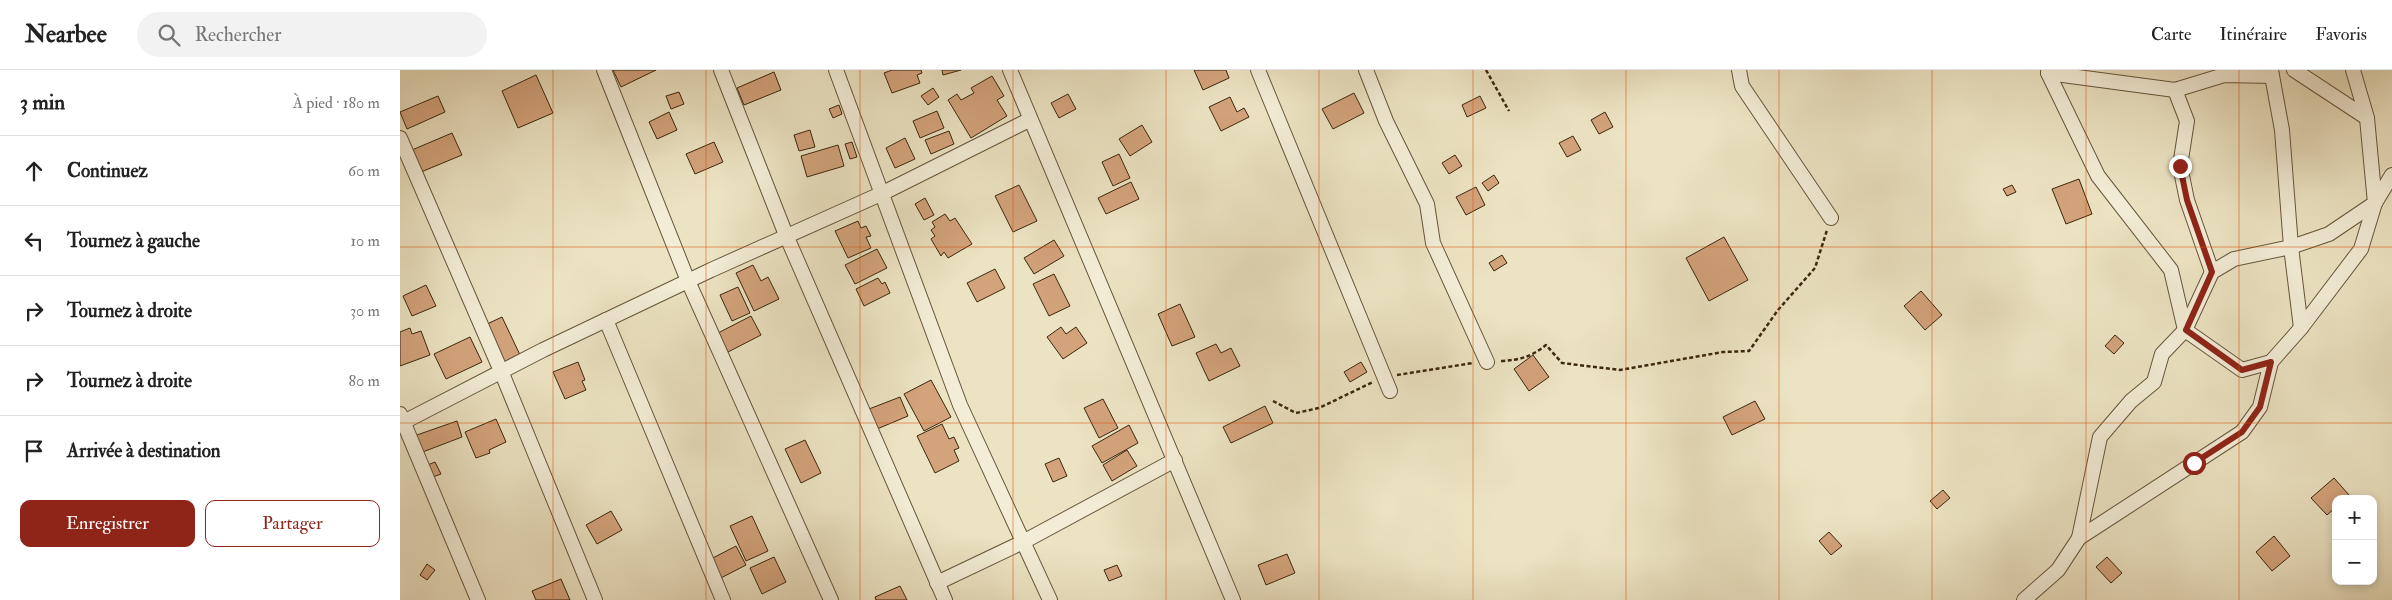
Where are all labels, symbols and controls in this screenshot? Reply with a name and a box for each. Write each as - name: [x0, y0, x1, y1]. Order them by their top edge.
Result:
- search box: [137, 12, 487, 57]
- text: Nearbee: [25, 19, 107, 50]
- icon: search: [155, 21, 183, 49]
- text: Rechercher: [195, 23, 281, 47]
- text: Carte: [2151, 23, 2192, 46]
- text: Itinéraire: [2220, 23, 2287, 46]
- text: Favoris: [2315, 23, 2367, 46]
- text: 3 min: [20, 89, 65, 116]
- text: À pied · 180 m: [293, 93, 380, 113]
- route end: [2169, 155, 2192, 178]
- icon: ahead: [20, 157, 48, 185]
- text: Continuez: [67, 159, 148, 183]
- text: 60 m: [348, 161, 380, 181]
- icon: left: [20, 227, 48, 255]
- text: Tournez à gauche: [67, 229, 200, 253]
- text: 10 m: [350, 231, 380, 251]
- icon: right: [20, 297, 48, 325]
- text: Tournez à droite: [67, 299, 192, 323]
- text: 30 m: [350, 301, 380, 321]
- icon: right: [20, 367, 48, 395]
- text: Tournez à droite: [67, 369, 192, 393]
- text: 80 m: [349, 371, 380, 391]
- icon: arrive: [20, 437, 48, 465]
- text: Arrivée à destination: [67, 439, 221, 463]
- route start: [2183, 452, 2206, 475]
- map controls: [2332, 495, 2377, 585]
- button: +: [2332, 495, 2377, 540]
- button: Enregistrer: [20, 500, 195, 547]
- button: Partager: [205, 500, 380, 547]
- button: −: [2332, 540, 2377, 585]

